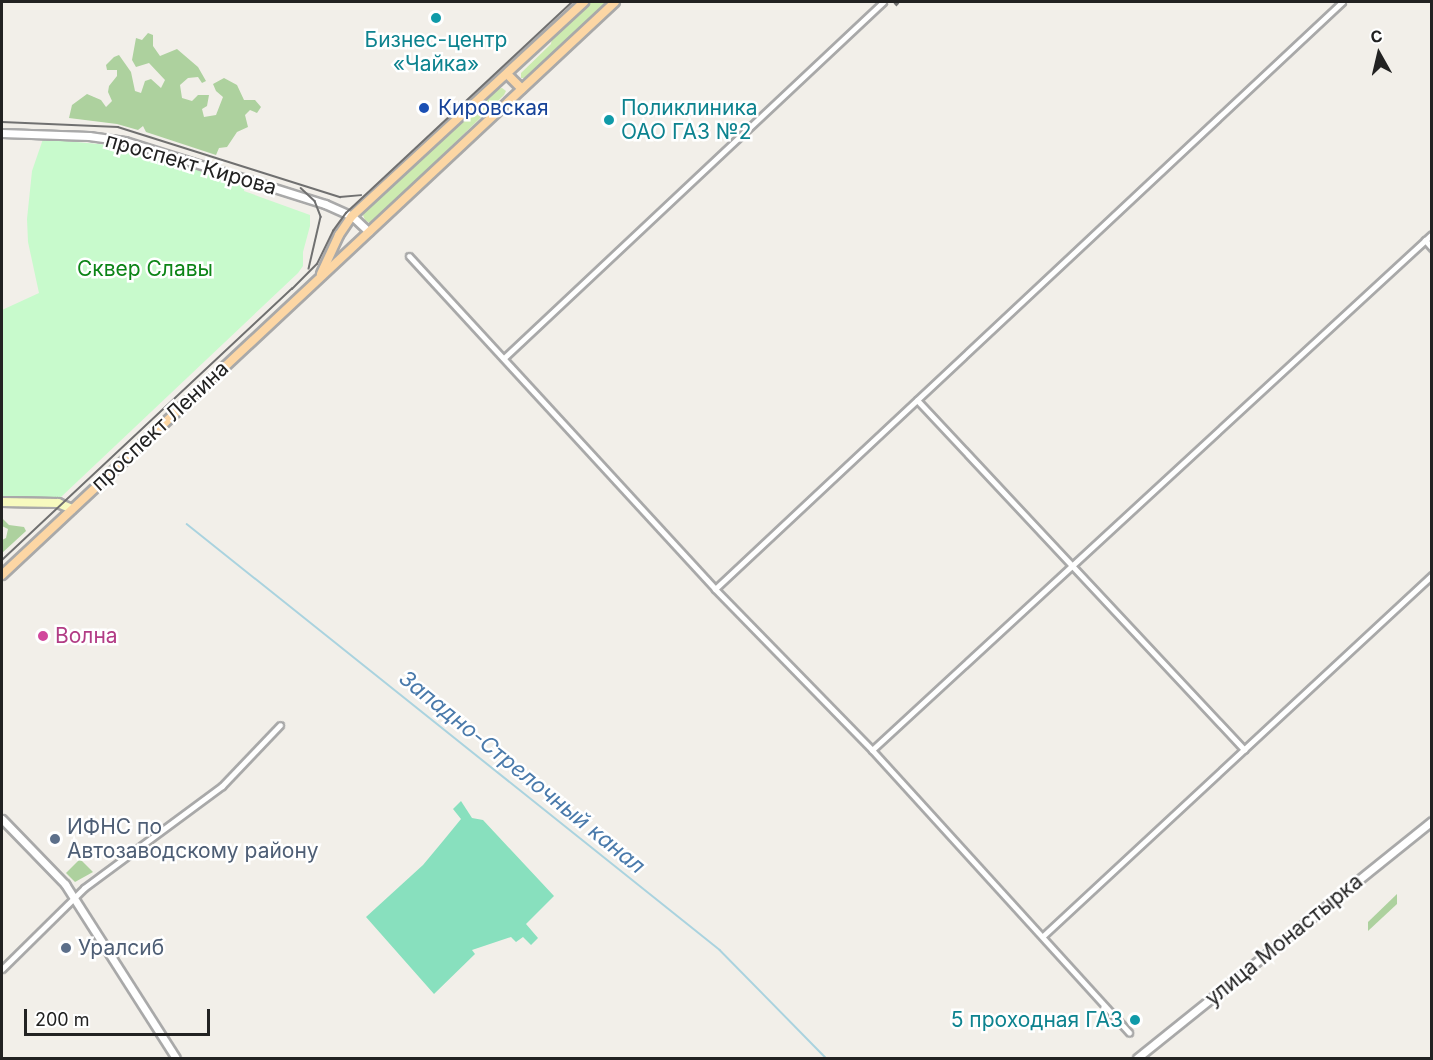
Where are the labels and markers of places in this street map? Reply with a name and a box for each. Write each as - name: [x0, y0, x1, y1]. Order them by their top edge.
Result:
- marker: Бизнес-центр «Чайка»: [429, 11, 443, 25]
- place label: Бизнес-центр «Чайка»: [365, 27, 507, 77]
- place label: Кировская: [438, 95, 549, 121]
- place label: Поликлиника ОАО ГАЗ №2: [621, 95, 758, 145]
- marker: Кировская: [415, 99, 433, 117]
- marker: Поликлиника ОАО ГАЗ №2: [602, 113, 616, 127]
- place label: Волна: [55, 623, 118, 649]
- marker: Волна: [36, 629, 50, 643]
- place label: ИФНС по Автозаводскому району: [67, 814, 319, 864]
- marker: ИФНС по Автозаводскому району: [48, 832, 62, 846]
- place label: Уралсиб: [78, 935, 164, 961]
- marker: Уралсиб: [59, 941, 73, 955]
- place label: 5 проходная ГАЗ: [951, 1007, 1123, 1033]
- marker: 5 проходная ГАЗ: [1128, 1013, 1142, 1027]

